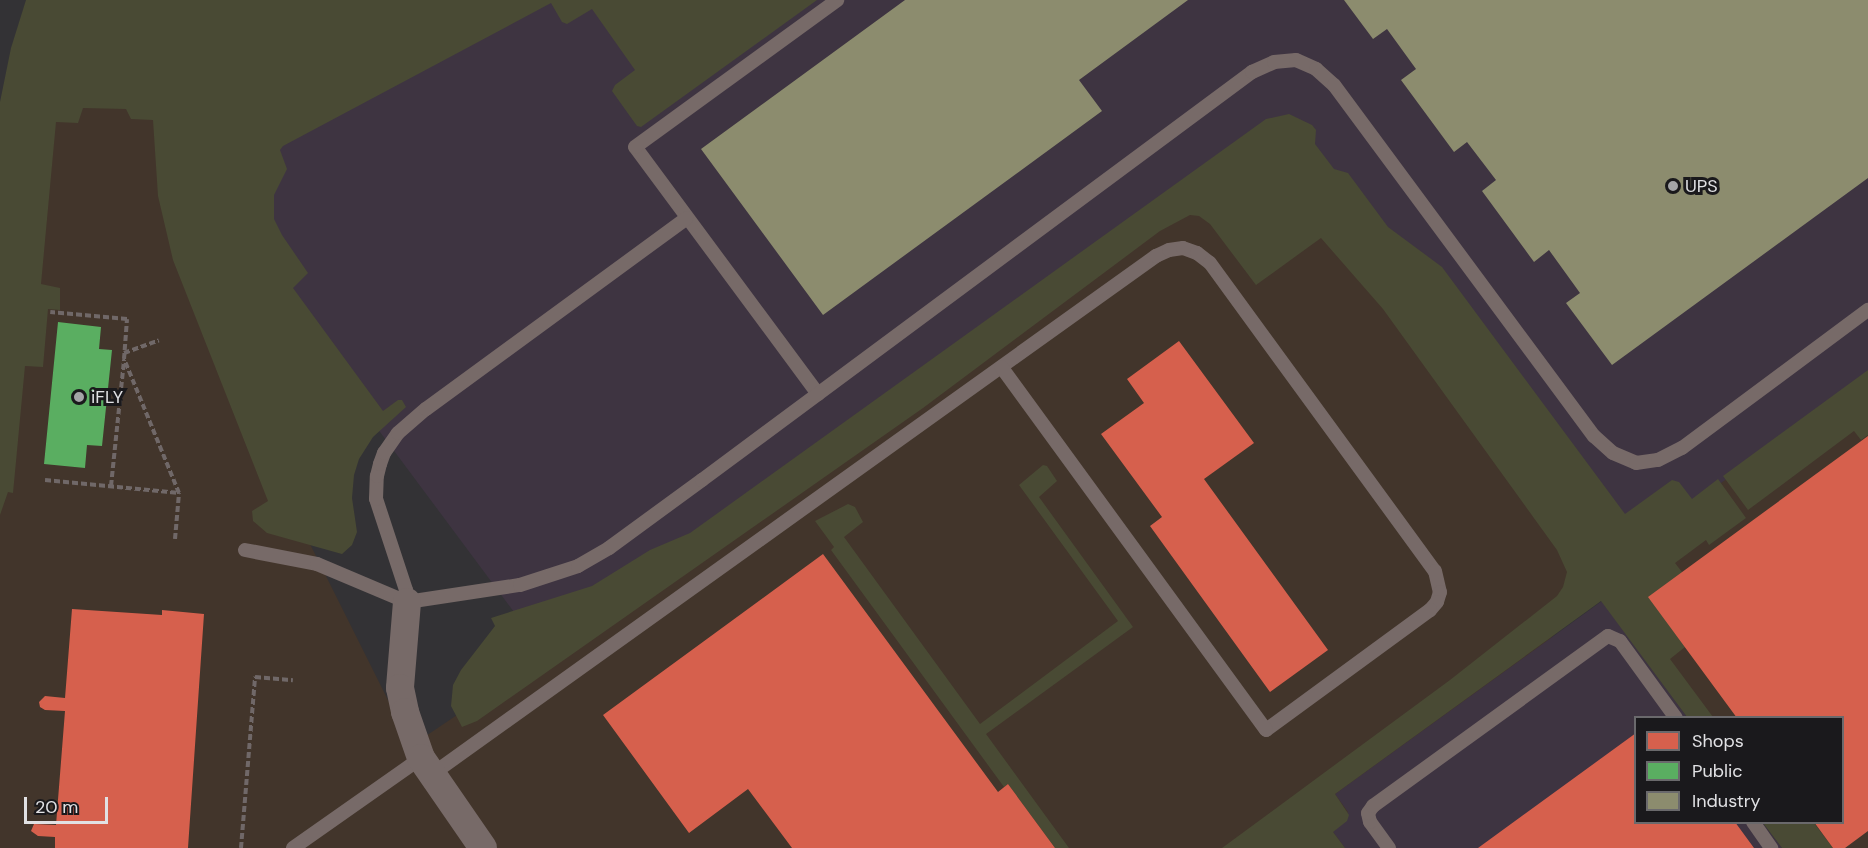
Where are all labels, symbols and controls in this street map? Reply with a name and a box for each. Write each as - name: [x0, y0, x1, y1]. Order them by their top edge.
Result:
- place label: UPS: [1685, 175, 1718, 197]
- marker: UPS: [1666, 179, 1680, 193]
- place label: iFLY: [91, 386, 123, 408]
- marker: iFLY: [72, 390, 86, 404]
- legend: [1634, 716, 1844, 824]
- text: Shops: [1692, 729, 1744, 753]
- text: Public: [1692, 759, 1743, 783]
- scale bar: [27, 785, 111, 823]
- text: Industry: [1692, 789, 1761, 813]
- text: 20 m: [35, 795, 78, 819]

